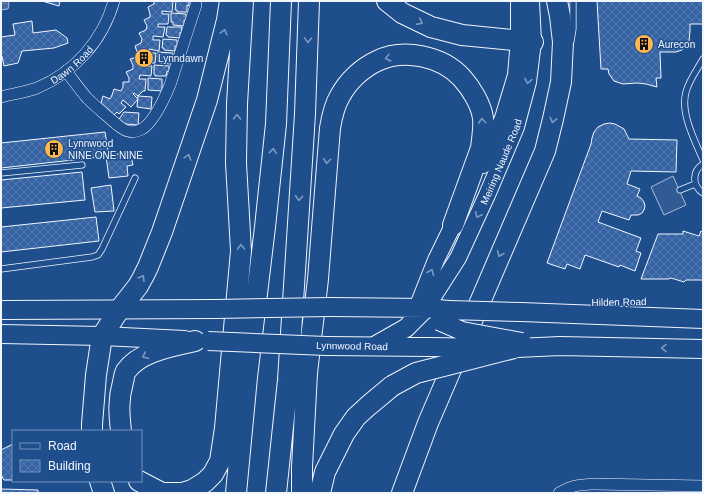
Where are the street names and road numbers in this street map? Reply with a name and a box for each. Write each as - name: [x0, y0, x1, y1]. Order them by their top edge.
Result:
- street label: Dawn Road: [48, 44, 95, 86]
- street label: Meiring Naude Road: [478, 118, 523, 206]
- street label: Hilden Road: [591, 296, 647, 308]
- street label: Lynnwood Road: [316, 340, 388, 352]

